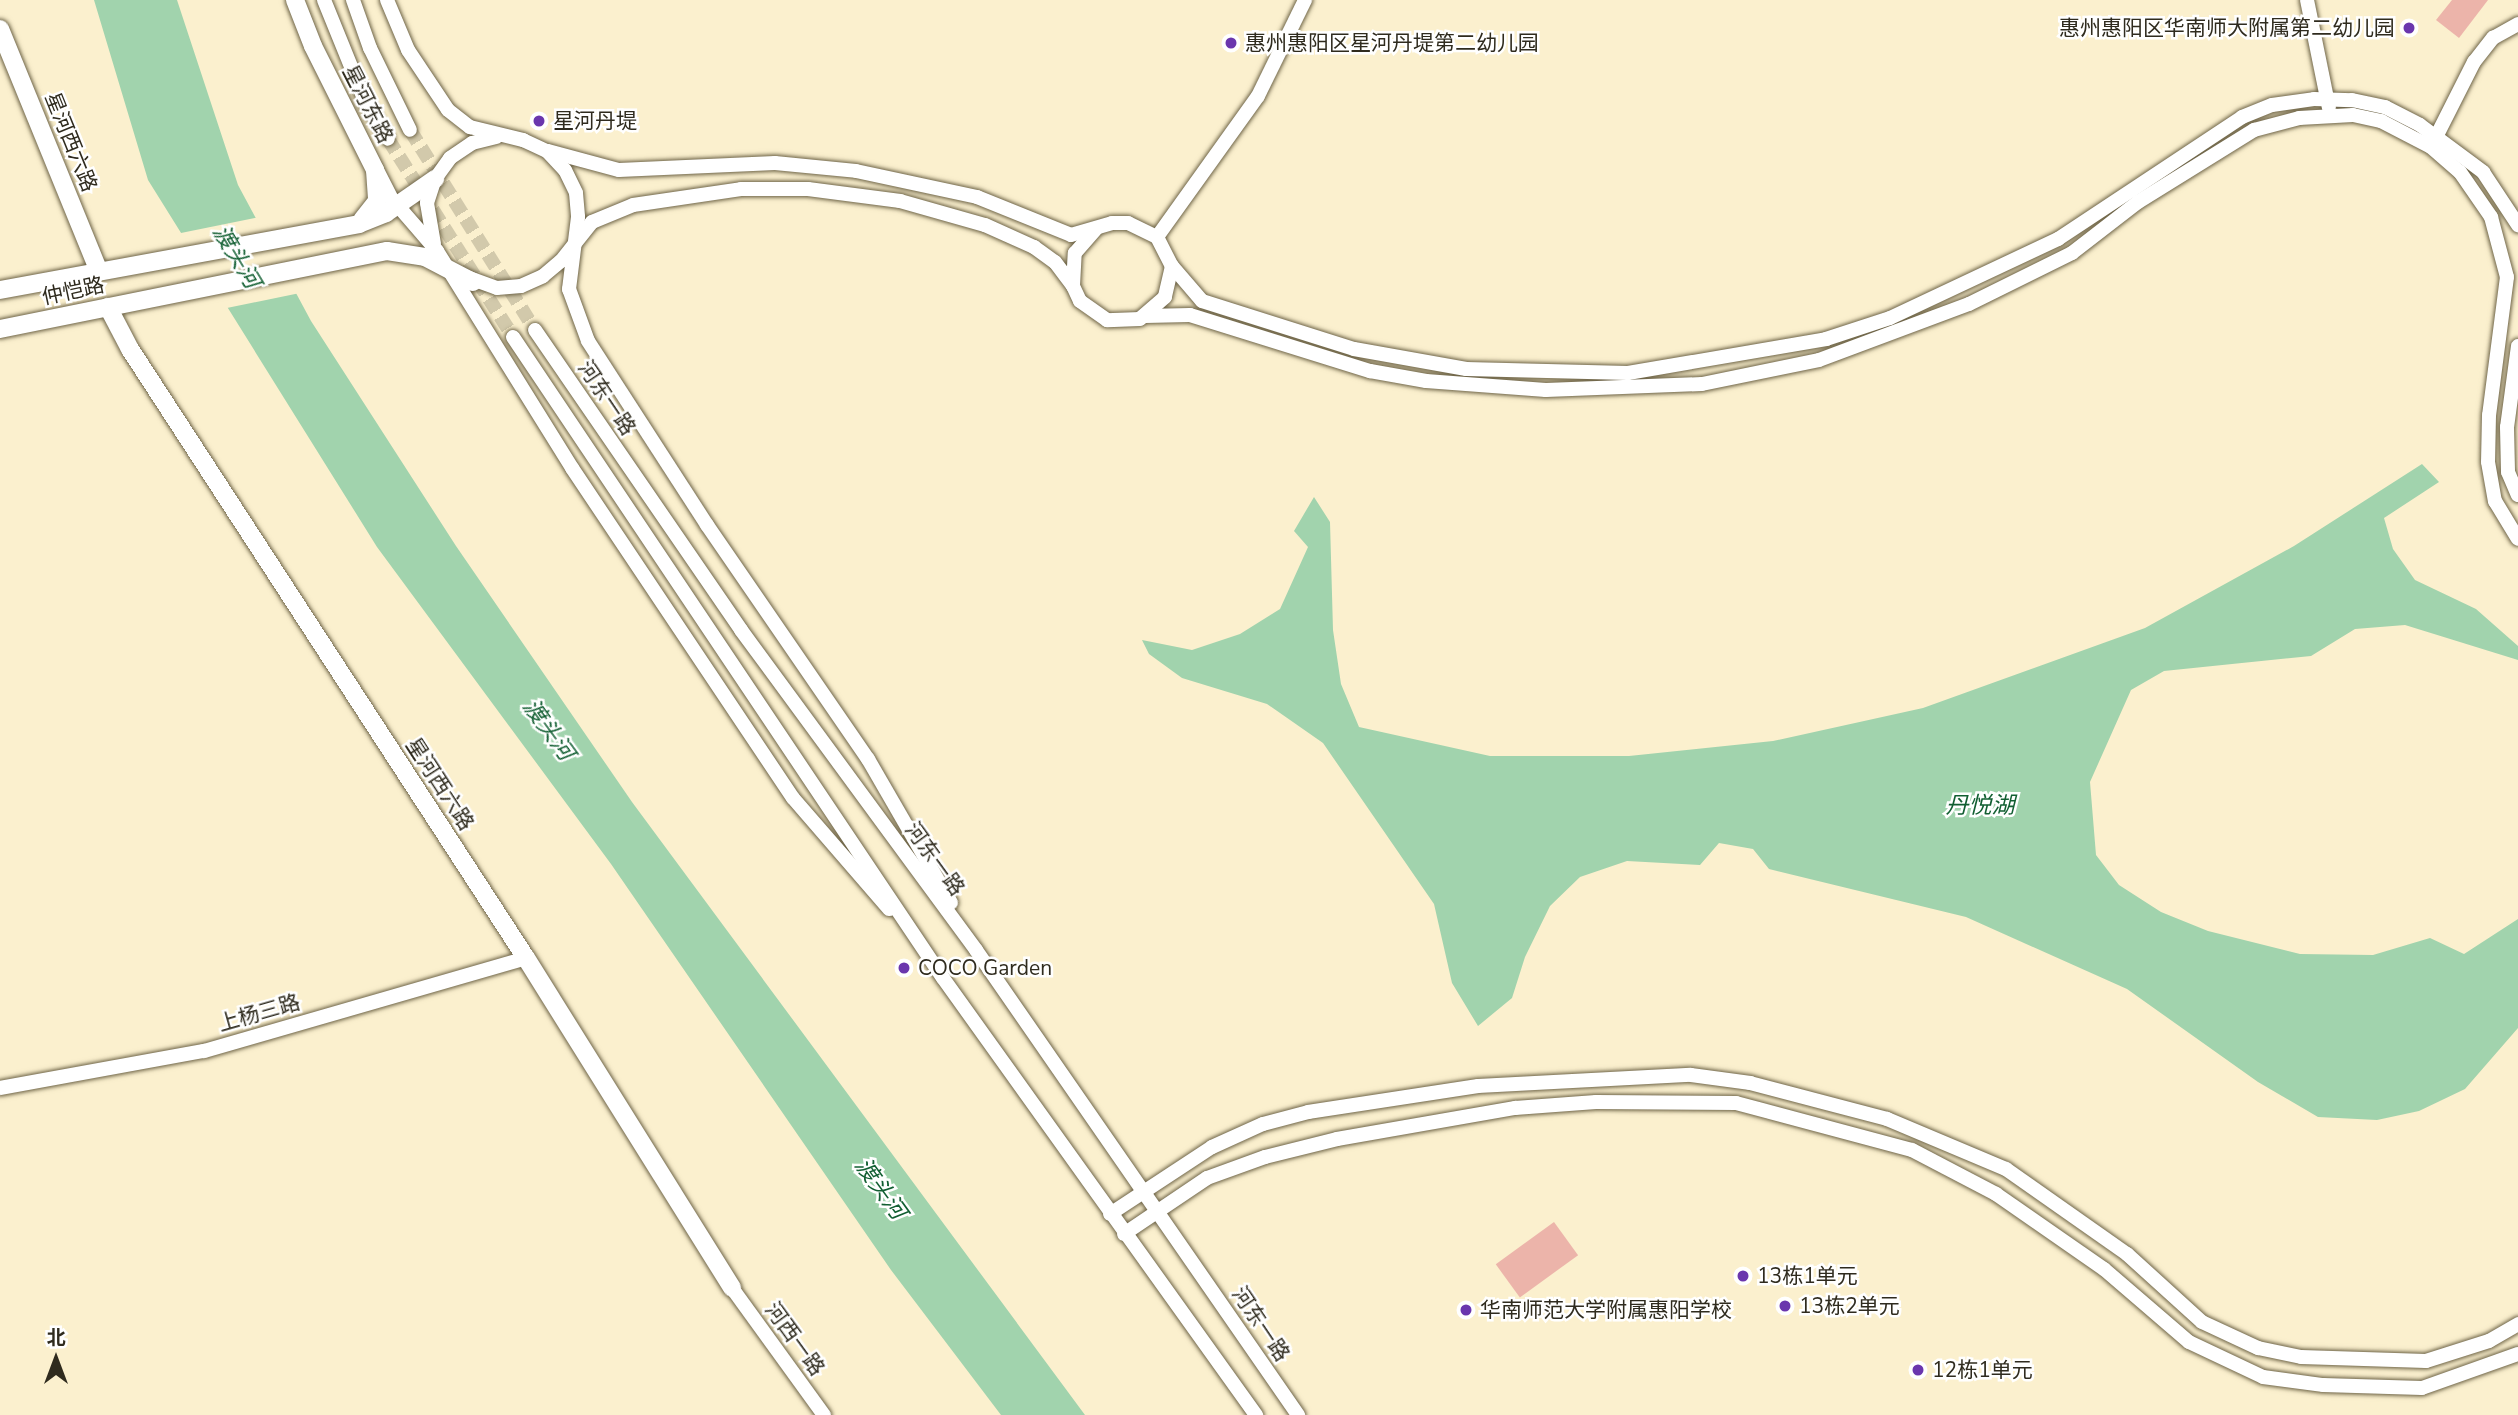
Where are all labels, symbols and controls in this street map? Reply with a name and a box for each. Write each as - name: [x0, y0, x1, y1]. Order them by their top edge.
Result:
- place label: 惠州惠阳区华南师大附属第二幼儿园: [2059, 15, 2395, 41]
- marker: 惠州惠阳区华南师大附属第二幼儿园: [2401, 20, 2417, 36]
- place label: 惠州惠阳区星河丹堤第二幼儿园: [1245, 30, 1539, 56]
- marker: 惠州惠阳区星河丹堤第二幼儿园: [1223, 35, 1239, 51]
- street label: 星河东路: [338, 61, 398, 147]
- street label: 星河西六路: [40, 89, 102, 195]
- place label: 星河丹堤: [553, 108, 637, 134]
- marker: 星河丹堤: [531, 113, 547, 129]
- water label: 渡头河: [206, 220, 266, 294]
- street label: 仲恺路: [40, 272, 106, 310]
- street label: 河东一路: [573, 356, 641, 440]
- water label: 渡头河: [517, 694, 579, 766]
- street label: 星河西六路: [401, 733, 479, 835]
- water label: 丹悦湖: [1946, 792, 2014, 820]
- street label: 河东一路: [900, 818, 970, 900]
- place label: COCO Garden: [918, 955, 1052, 981]
- marker: COCO Garden: [896, 960, 912, 976]
- street label: 上杨三路: [215, 989, 303, 1037]
- water label: 渡头河: [849, 1153, 911, 1225]
- place label: 13栋1单元: [1757, 1263, 1858, 1289]
- marker: 13栋1单元: [1735, 1268, 1751, 1284]
- street label: 河东一路: [1227, 1282, 1295, 1366]
- place label: 13栋2单元: [1799, 1293, 1900, 1319]
- place label: 华南师范大学附属惠阳学校: [1480, 1297, 1732, 1323]
- street label: 河西一路: [760, 1298, 830, 1380]
- marker: 13栋2单元: [1777, 1298, 1793, 1314]
- marker: 华南师范大学附属惠阳学校: [1458, 1302, 1474, 1318]
- north arrow: [21, 1324, 91, 1394]
- text: 北: [46, 1325, 66, 1351]
- place label: 12栋1单元: [1932, 1357, 2033, 1383]
- marker: 12栋1单元: [1910, 1362, 1926, 1378]

